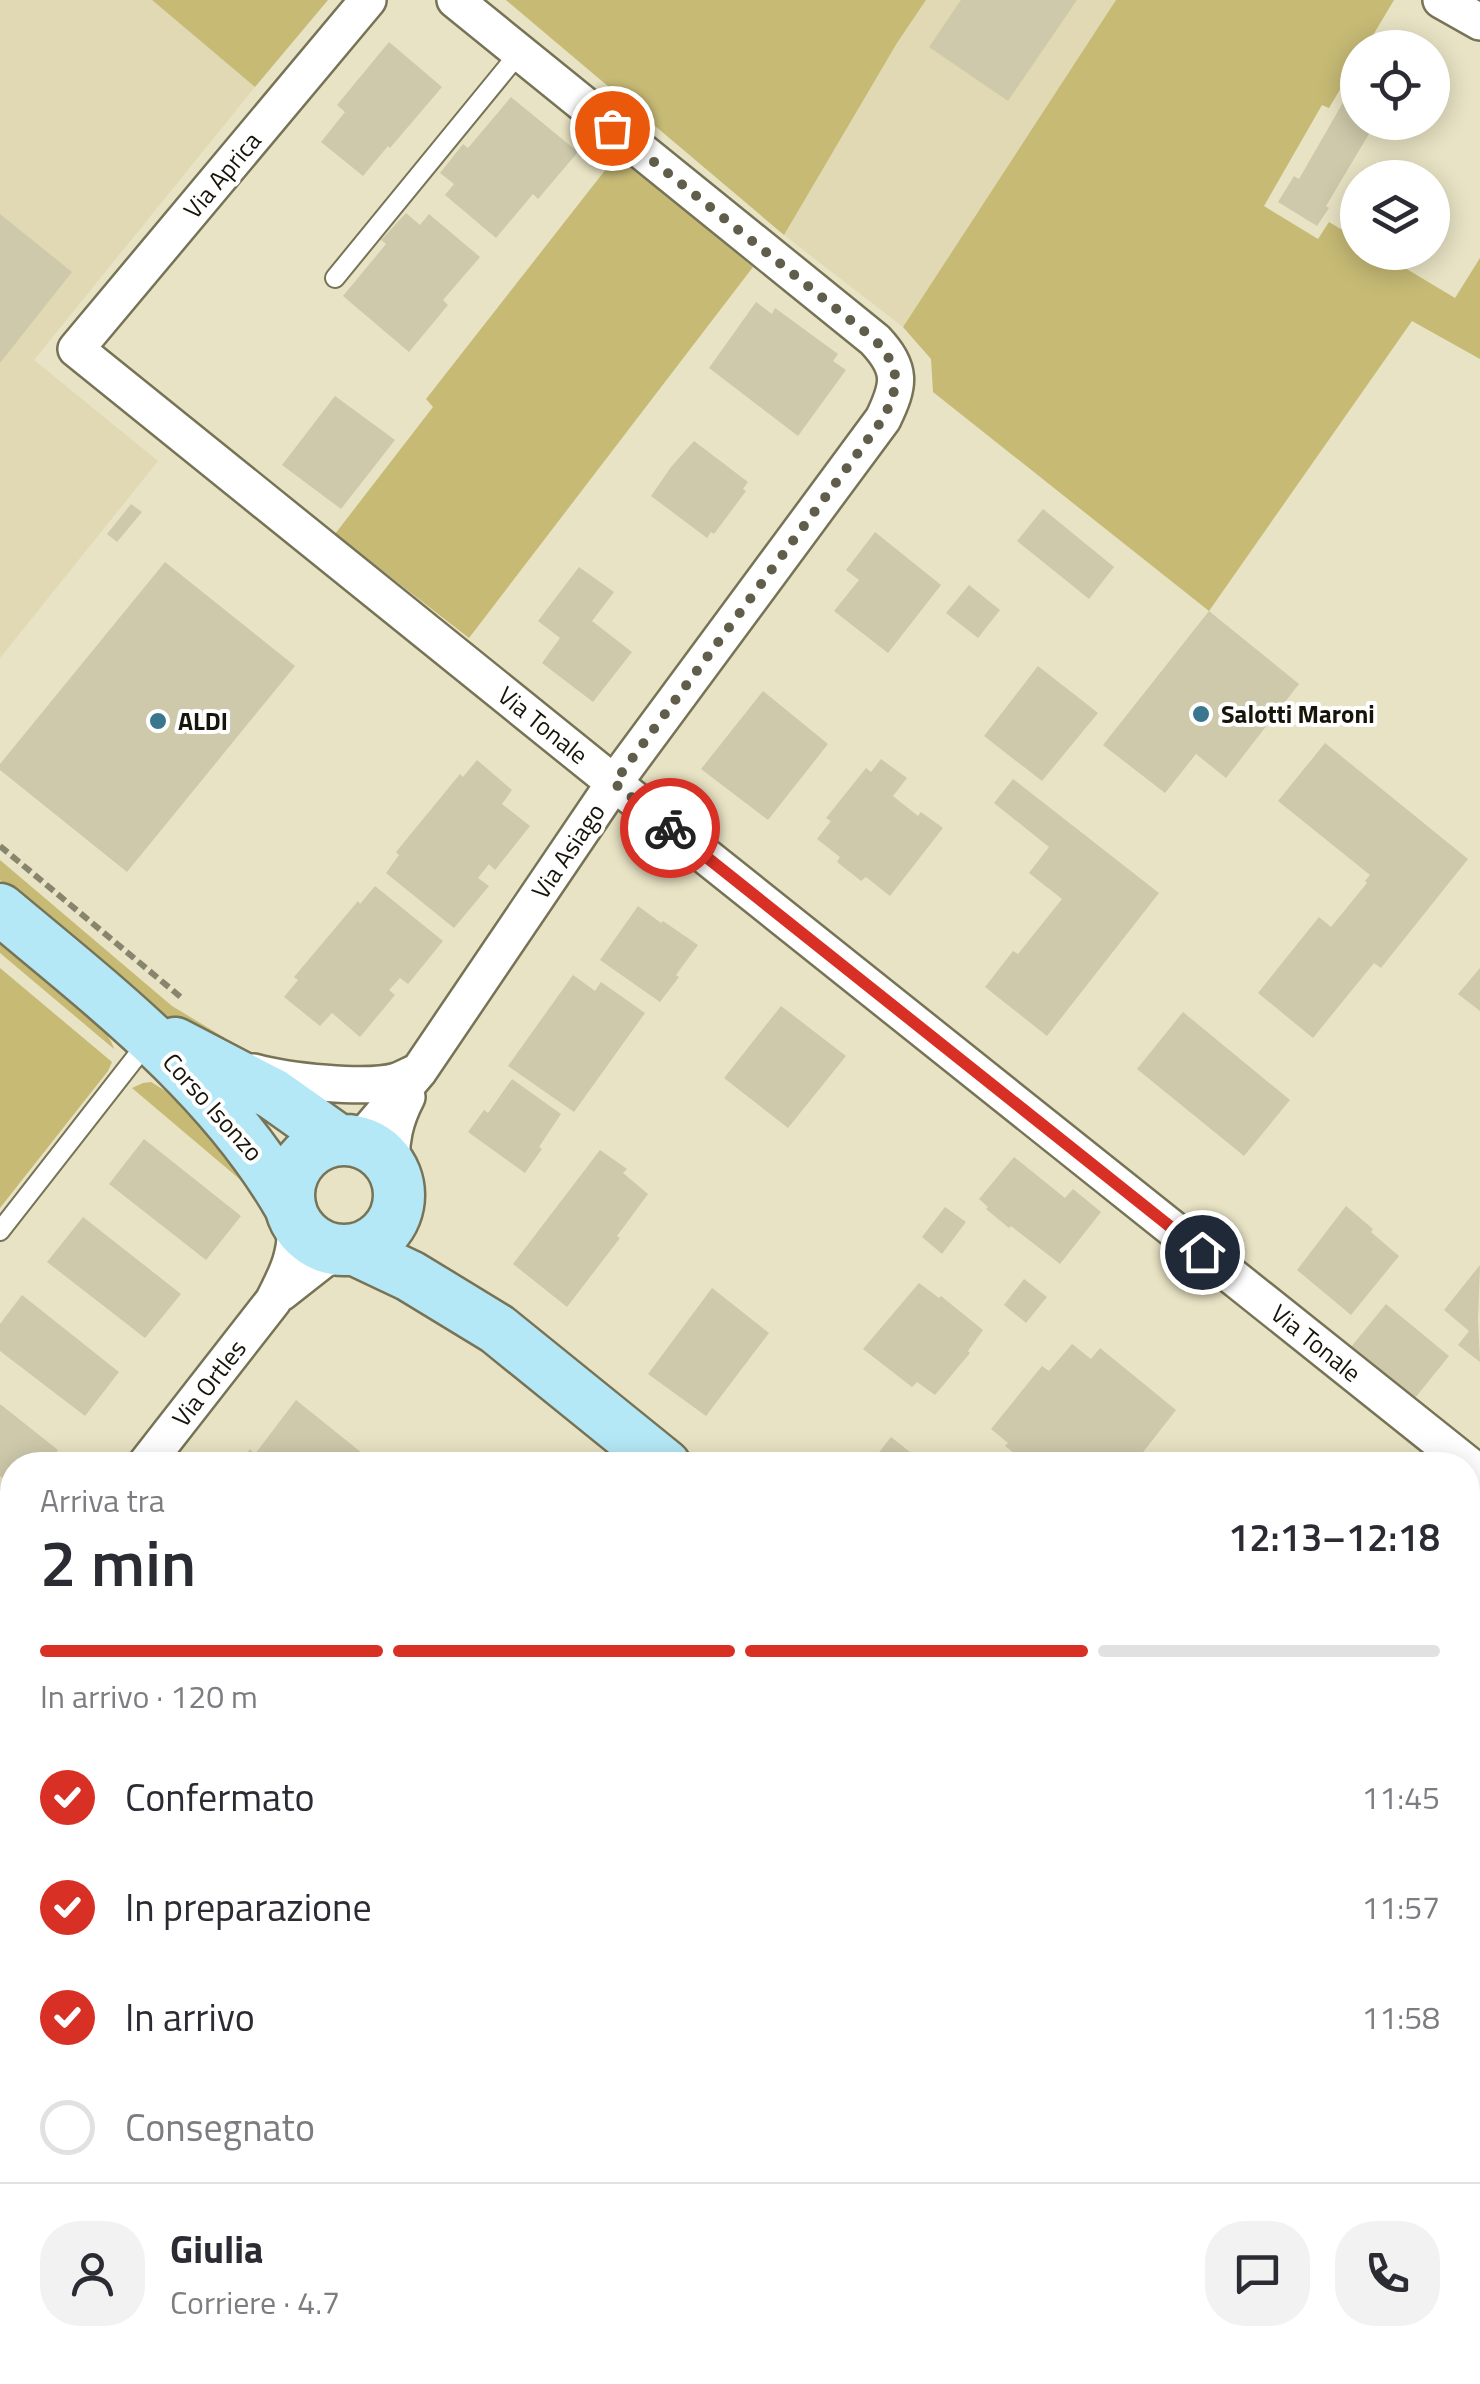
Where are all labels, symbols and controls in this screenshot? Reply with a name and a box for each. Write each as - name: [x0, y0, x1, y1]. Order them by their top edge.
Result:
- map controls: [1340, 30, 1450, 270]
- button: locate: [1340, 30, 1450, 140]
- pin: [570, 86, 655, 171]
- icon: bag: [585, 101, 640, 156]
- street label: Via Aprica: [174, 123, 270, 227]
- button: layers: [1340, 160, 1450, 270]
- street label: Via Tonale: [490, 677, 596, 773]
- place label: Salotti Maroni: [1221, 695, 1375, 733]
- place label: ALDI: [178, 702, 228, 740]
- marker: Salotti Maroni: [1190, 703, 1212, 725]
- marker: ALDI: [147, 710, 169, 732]
- courier: [620, 778, 720, 878]
- street label: Via Asiago: [522, 795, 614, 907]
- icon: bike: [643, 801, 698, 856]
- street label: Corso Isonzo: [154, 1044, 272, 1170]
- pin: [1160, 1210, 1245, 1295]
- icon: home: [1175, 1225, 1230, 1280]
- street label: Via Tonale: [1263, 1295, 1369, 1391]
- street label: Via Ortles: [163, 1331, 255, 1435]
- text: Arriva tra: [40, 1476, 165, 1524]
- text: 12:13–12:18: [1228, 1508, 1440, 1566]
- text: 2 min: [40, 1512, 196, 1611]
- text: In arrivo · 120 m: [40, 1672, 258, 1720]
- text: Confermato: [125, 1768, 315, 1826]
- icon: check: [40, 1770, 95, 1825]
- text: 11:45: [1361, 1773, 1440, 1821]
- text: In preparazione: [125, 1878, 372, 1936]
- icon: check: [40, 1880, 95, 1935]
- text: 11:57: [1361, 1883, 1440, 1931]
- text: In arrivo: [125, 1988, 255, 2046]
- icon: check: [40, 1990, 95, 2045]
- text: 11:58: [1361, 1993, 1440, 2041]
- text: Consegnato: [125, 2098, 315, 2156]
- text: Giulia: [170, 2220, 264, 2278]
- button: person: [40, 2221, 145, 2326]
- button: chat: [1205, 2221, 1310, 2326]
- button: phone: [1335, 2221, 1440, 2326]
- text: Corriere · 4.7: [170, 2278, 340, 2326]

